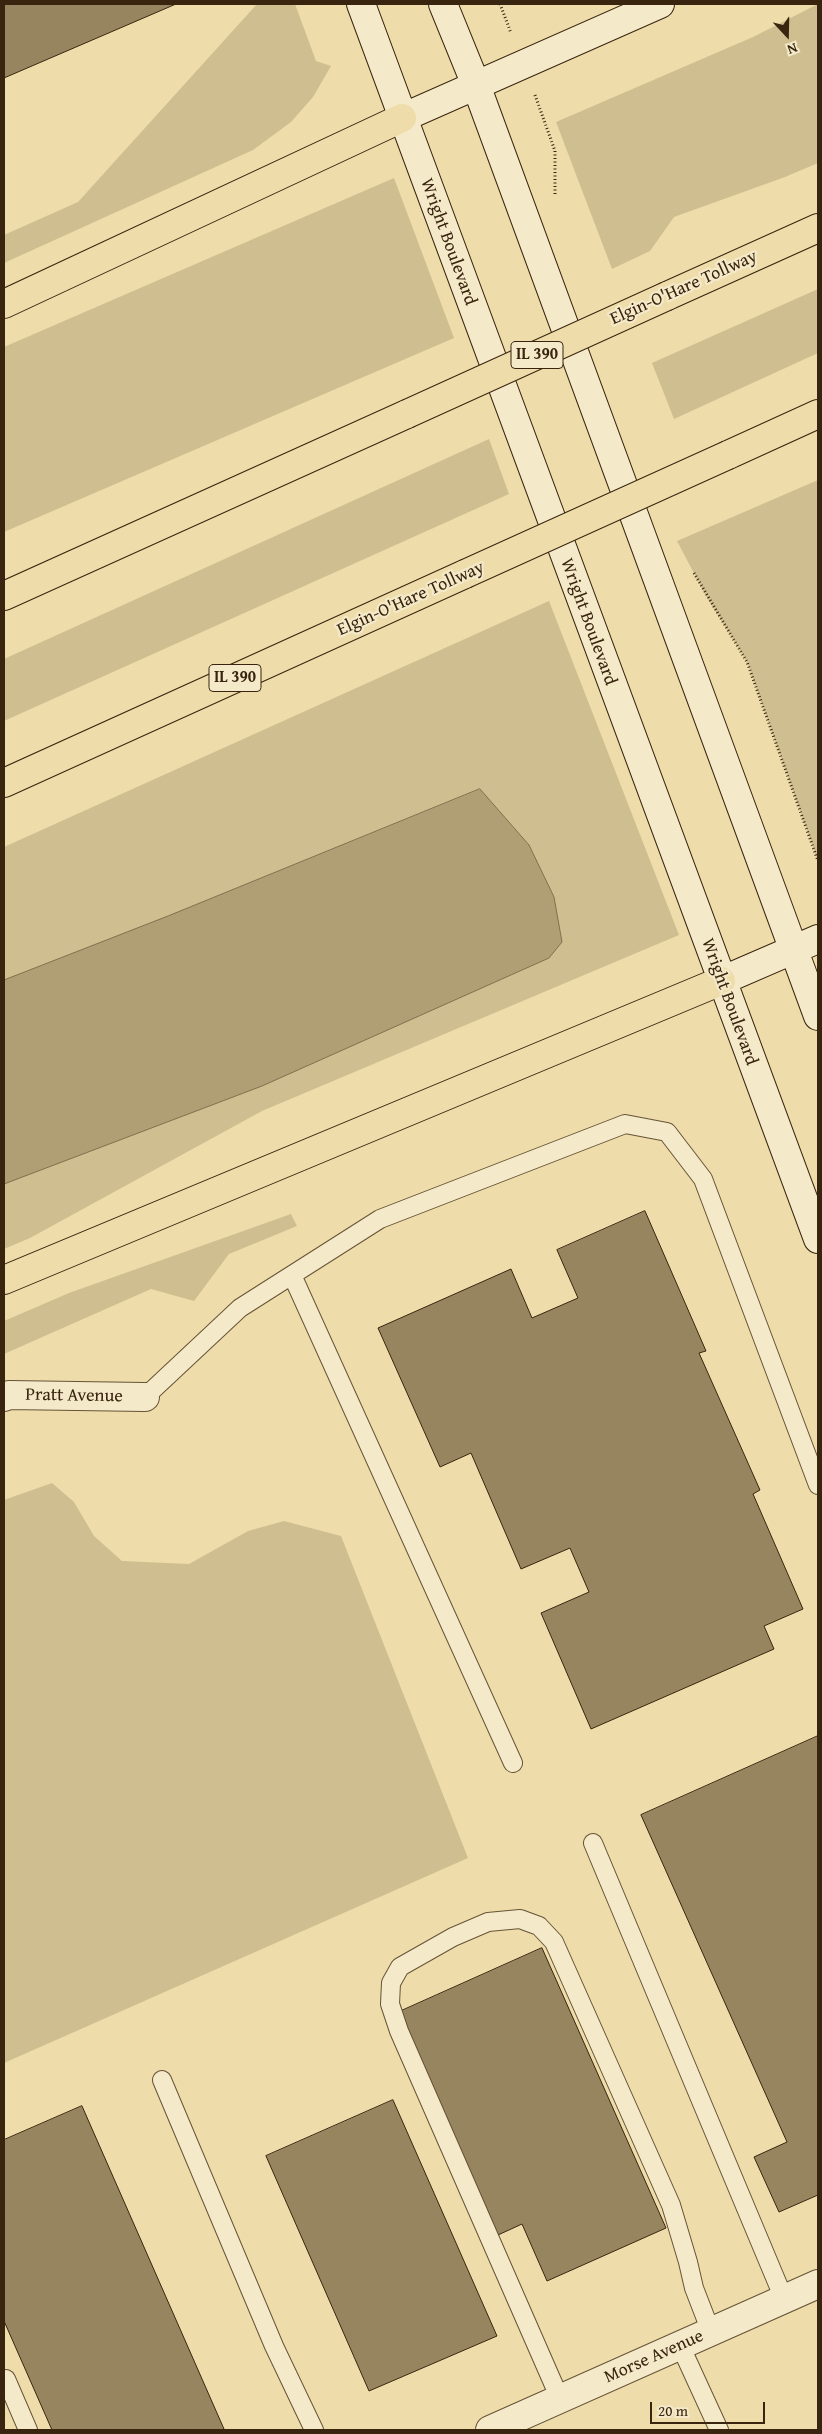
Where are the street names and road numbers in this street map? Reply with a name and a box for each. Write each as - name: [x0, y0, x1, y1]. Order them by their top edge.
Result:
- street label: Wright Boulevard: [415, 175, 481, 309]
- street label: Elgin-O'Hare Tollway: [607, 246, 761, 330]
- road number: IL 390: [511, 342, 563, 368]
- street label: Wright Boulevard: [555, 555, 621, 689]
- street label: Elgin-O'Hare Tollway: [334, 557, 488, 641]
- road number: IL 390: [209, 664, 261, 691]
- street label: Wright Boulevard: [696, 935, 762, 1069]
- street label: Pratt Avenue: [25, 1384, 123, 1408]
- street label: Morse Avenue: [601, 2326, 707, 2388]

